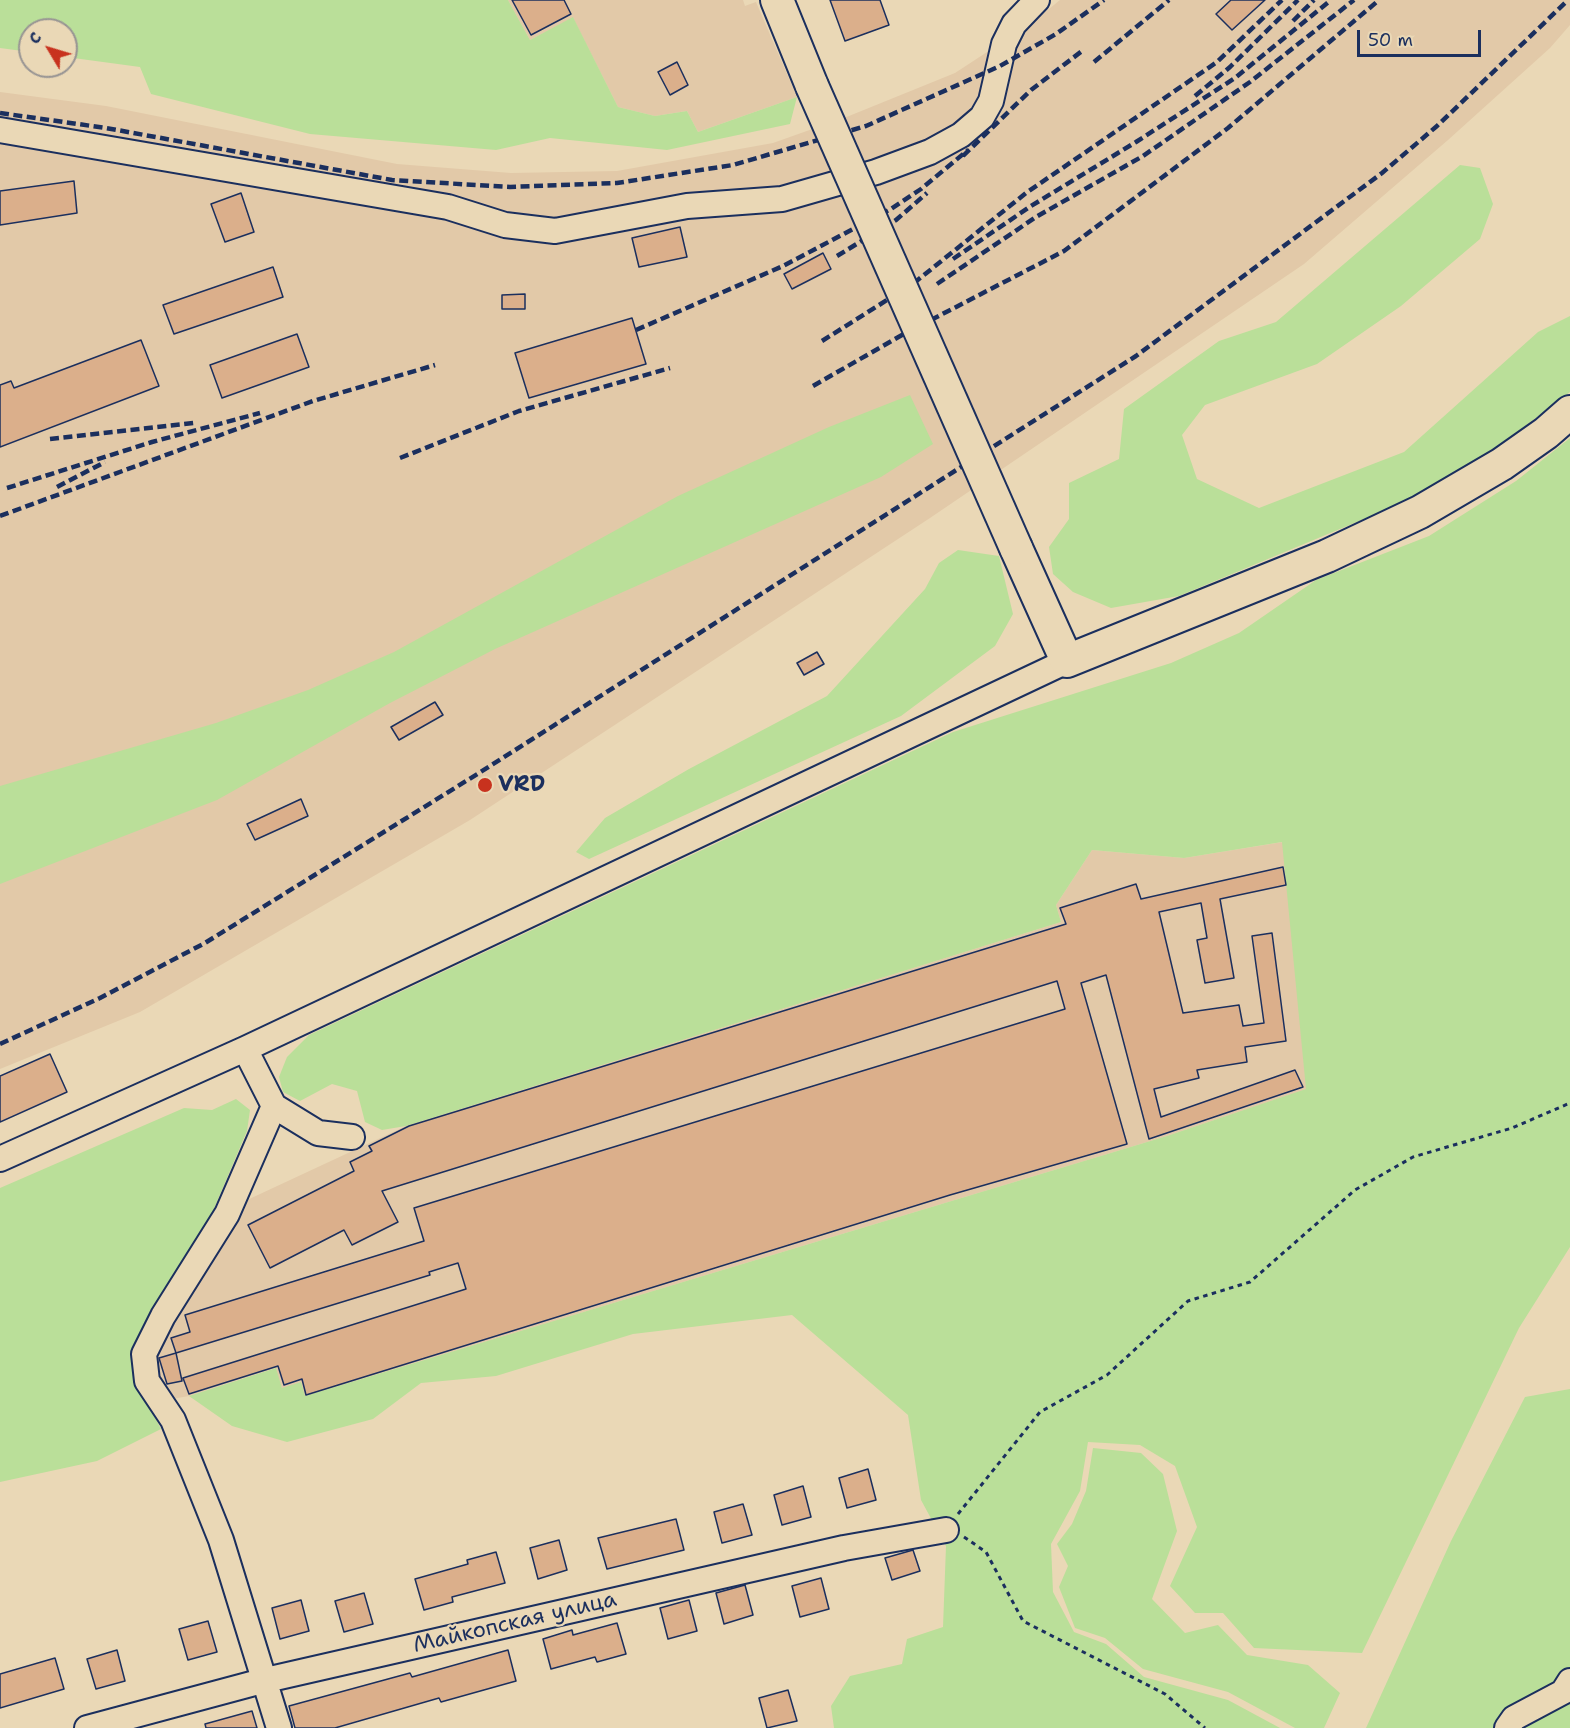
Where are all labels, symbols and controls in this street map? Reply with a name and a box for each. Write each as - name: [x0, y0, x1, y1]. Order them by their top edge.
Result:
- north arrow: [18, 18, 78, 78]
- scale bar: [1360, 18, 1484, 56]
- text: С: [24, 28, 46, 48]
- text: 50 m: [1368, 28, 1413, 52]
- place label: VRD: [498, 772, 545, 798]
- marker: VRD: [476, 776, 494, 794]
- street label: Майкопская улица: [411, 1587, 619, 1659]

